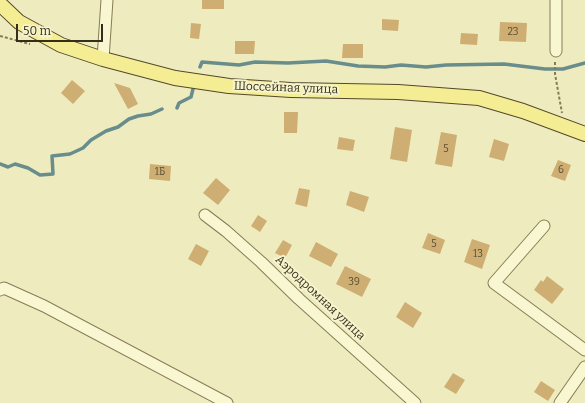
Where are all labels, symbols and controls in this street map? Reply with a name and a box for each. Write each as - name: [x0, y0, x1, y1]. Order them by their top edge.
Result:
- scale bar: [18, 16, 105, 42]
- text: 50 m: [23, 24, 51, 38]
- house number: 23: [507, 26, 519, 38]
- street label: Шоссейная улица: [234, 79, 338, 97]
- house number: 5: [443, 143, 449, 155]
- house number: 6: [558, 164, 564, 176]
- house number: 1Б: [155, 166, 165, 178]
- house number: 5: [431, 238, 437, 250]
- house number: 13: [473, 248, 483, 260]
- street label: Аэродромная улица: [272, 253, 368, 343]
- house number: 39: [348, 276, 360, 288]

